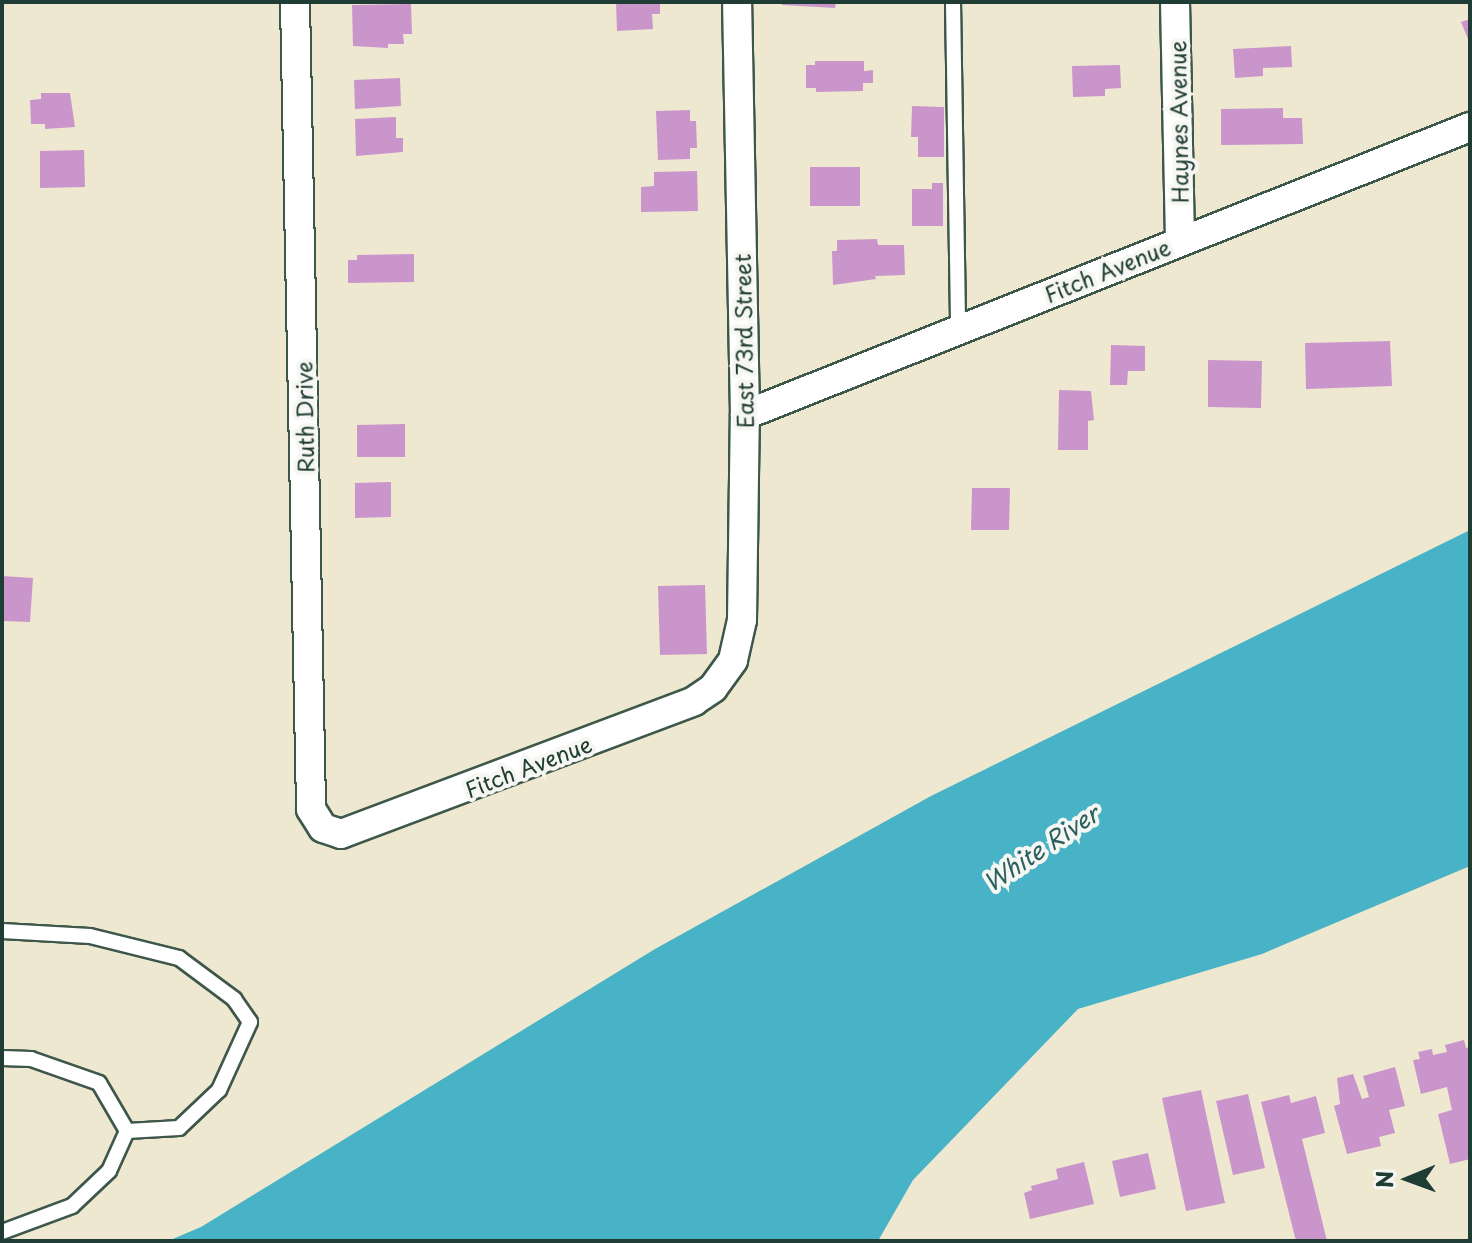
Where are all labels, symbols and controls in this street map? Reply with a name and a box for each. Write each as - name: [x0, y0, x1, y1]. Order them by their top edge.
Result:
- street label: Haynes Avenue: [1163, 41, 1193, 203]
- street label: Fitch Avenue: [1040, 233, 1174, 307]
- street label: East 73rd Street: [728, 253, 758, 429]
- street label: Ruth Drive: [290, 360, 318, 474]
- street label: Fitch Avenue: [461, 730, 595, 802]
- water label: White River: [978, 799, 1104, 897]
- north arrow: [1368, 1139, 1448, 1219]
- text: N: [1367, 1170, 1400, 1188]

